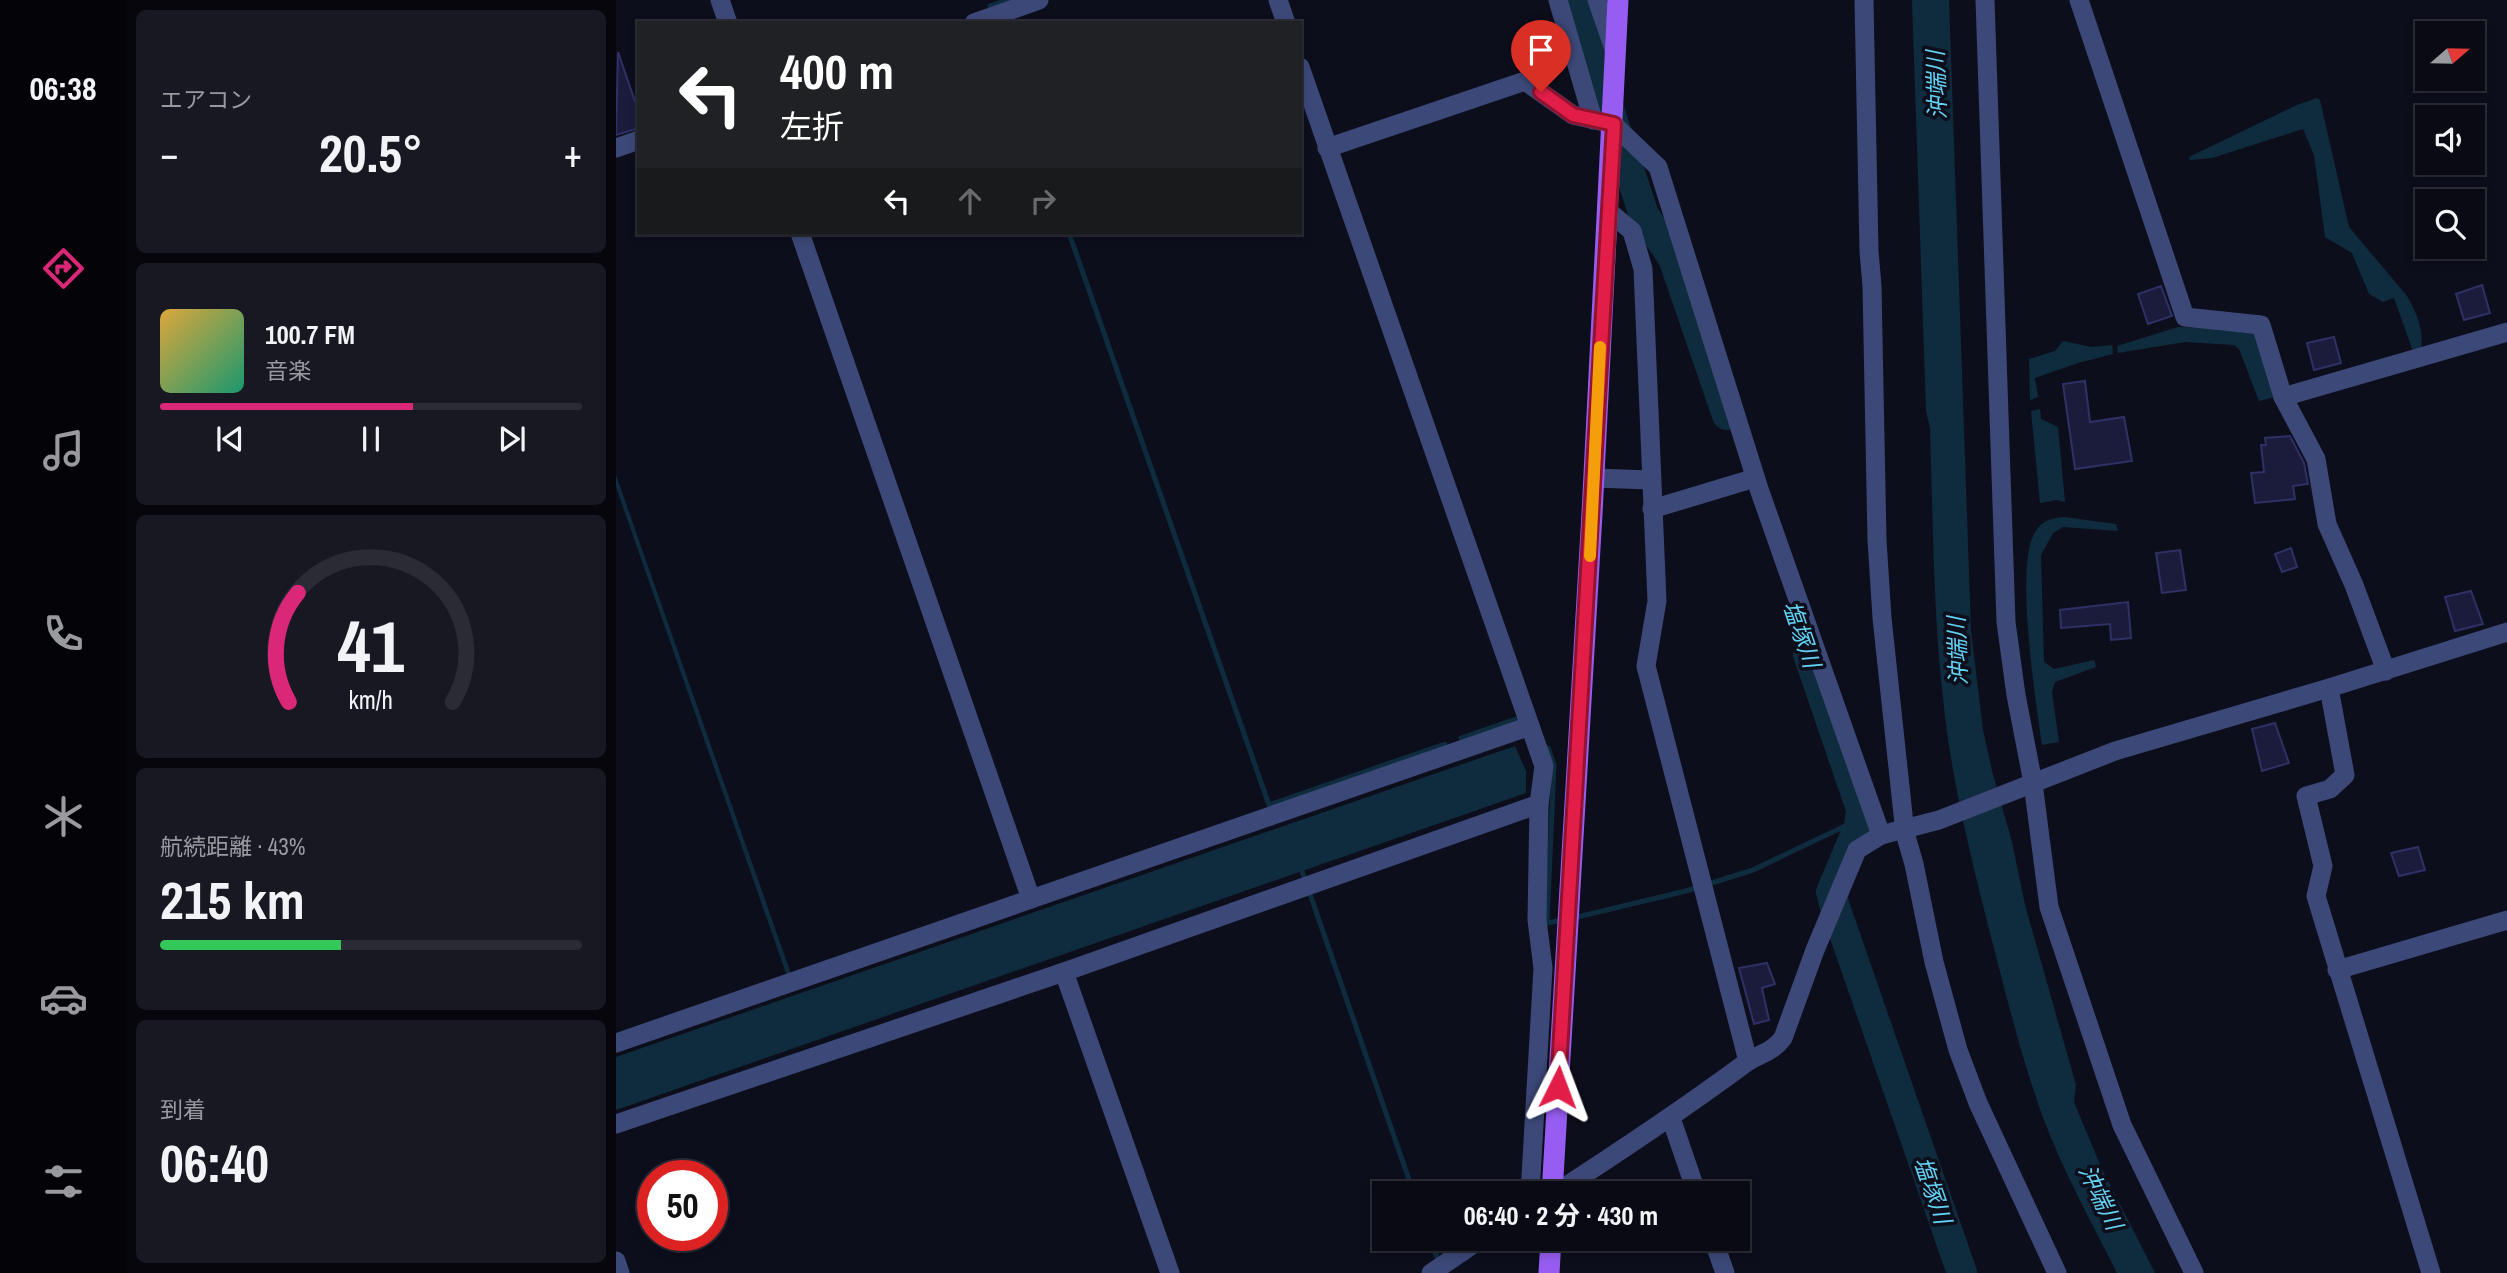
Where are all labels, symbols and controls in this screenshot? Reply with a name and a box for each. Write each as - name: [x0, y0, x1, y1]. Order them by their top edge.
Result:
- pin: [1511, 20, 1571, 92]
- north arrow: [2415, 21, 2485, 91]
- map controls: [2415, 21, 2485, 259]
- icon: arrive: [1522, 31, 1560, 69]
- text: 400 m: [780, 38, 894, 104]
- water label: 沖端川: [1919, 47, 1953, 120]
- icon: left: [665, 49, 756, 140]
- text: 06:38: [29, 67, 97, 110]
- text: エアコン: [160, 84, 252, 115]
- text: 左折: [780, 105, 844, 148]
- button: sound: [2415, 105, 2485, 175]
- text: 20.5°: [319, 118, 423, 188]
- text: −: [160, 128, 178, 179]
- text: +: [564, 128, 582, 179]
- icon: left: [878, 182, 916, 220]
- icon: ahead: [951, 182, 989, 220]
- icon: right: [1024, 182, 1062, 220]
- button: search: [2415, 189, 2485, 259]
- icon: directions: [39, 244, 88, 293]
- text: 100.7 FM: [265, 317, 355, 352]
- text: 音楽: [265, 355, 311, 386]
- icon: previous: [211, 420, 249, 458]
- icon: pause: [352, 420, 390, 458]
- icon: next: [493, 420, 531, 458]
- icon: music: [39, 426, 88, 475]
- water label: 塩塚川: [1776, 596, 1829, 675]
- text: 41: [338, 598, 405, 696]
- icon: phone: [39, 609, 88, 658]
- water label: 沖端川: [1940, 613, 1974, 686]
- text: km/h: [349, 683, 393, 717]
- icon: climate: [39, 792, 88, 841]
- text: 航続距離 · 43%: [160, 831, 305, 862]
- text: 215 km: [160, 865, 305, 935]
- icon: car: [39, 974, 88, 1023]
- position arrow: [1521, 1050, 1595, 1124]
- text: 到着: [160, 1094, 206, 1125]
- text: 06:40: [160, 1128, 269, 1198]
- water label: 塩塚川: [1907, 1152, 1960, 1231]
- icon: filters: [39, 1157, 88, 1206]
- water label: 沖端川: [2072, 1159, 2131, 1237]
- speed limit sign: 50: [637, 1160, 728, 1251]
- text: 06:40 · 2 分 · 430 m: [1464, 1198, 1658, 1233]

